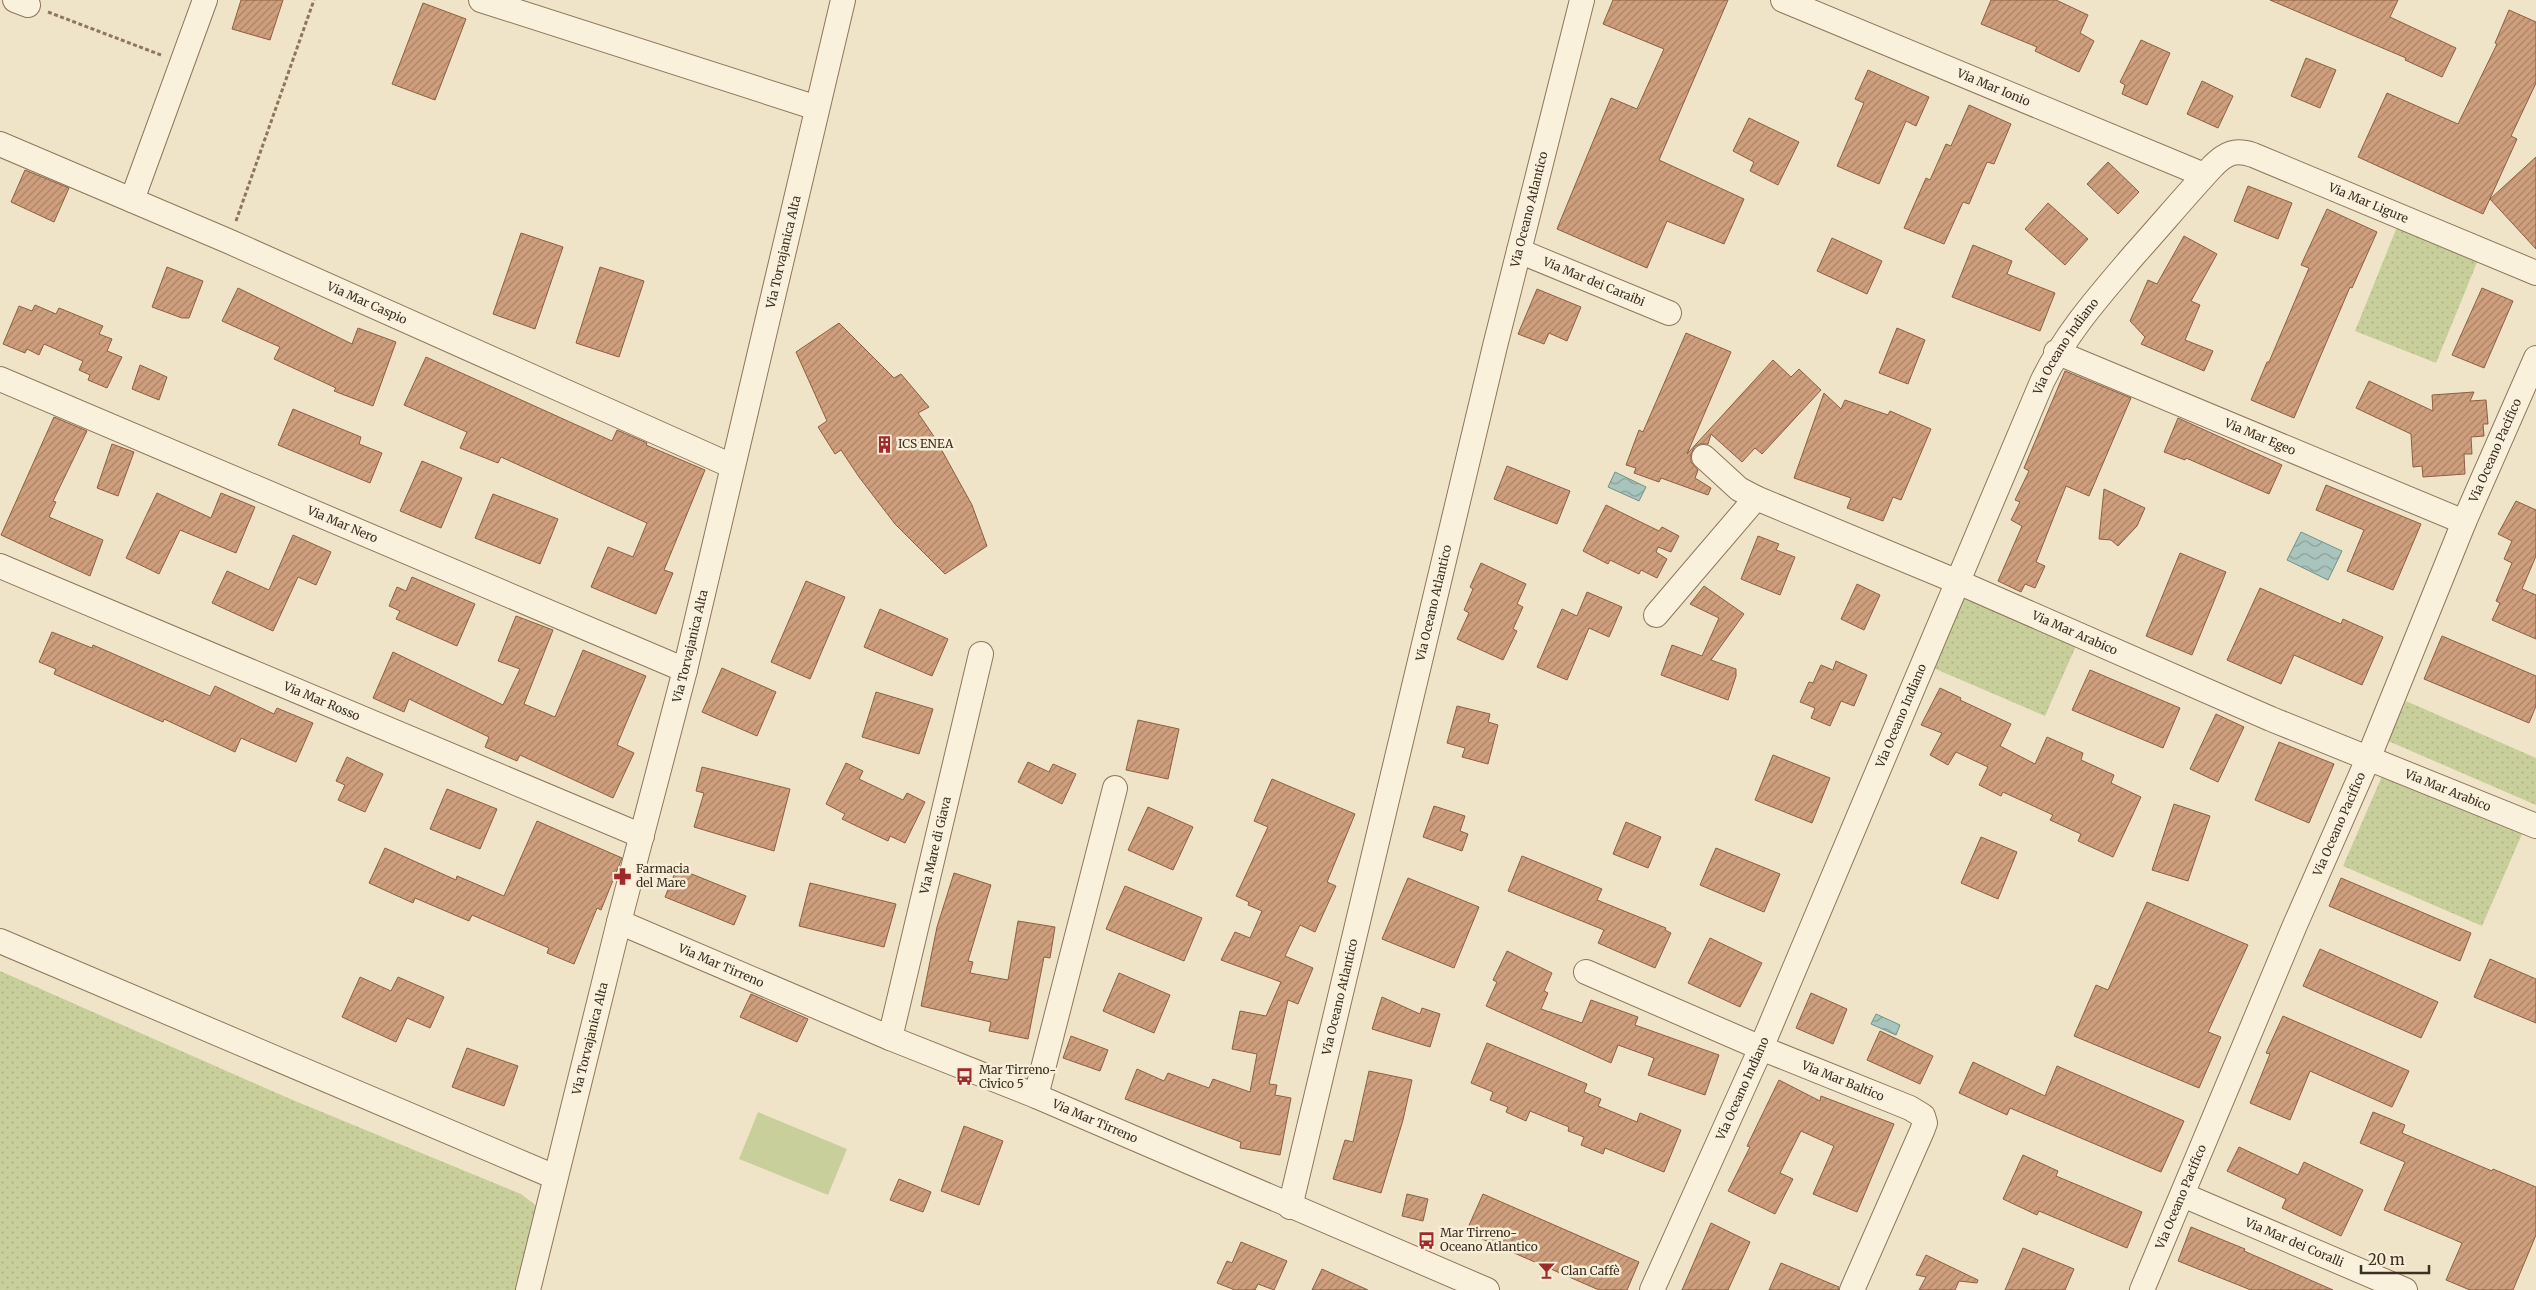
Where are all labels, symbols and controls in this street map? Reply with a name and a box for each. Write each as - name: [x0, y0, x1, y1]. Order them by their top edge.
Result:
- street label: Via Mar Ionio: [1954, 65, 2032, 109]
- street label: Via Oceano Atlantico: [1507, 150, 1551, 270]
- street label: Via Mar Ligure: [2325, 179, 2411, 226]
- street label: Via Torvajanica Alta: [762, 194, 804, 311]
- street label: Via Mar dei Caraibi: [1540, 253, 1647, 309]
- street label: Via Mar Caspio: [324, 278, 410, 327]
- street label: Via Oceano Indiano: [2029, 295, 2101, 398]
- street label: Via Oceano Pacifico: [2465, 396, 2524, 505]
- street label: Via Mar Egeo: [2221, 415, 2298, 458]
- building icon: ICS ENEA: [874, 434, 894, 454]
- place label: ICS ENEA: [898, 436, 954, 451]
- street label: Via Mar Nero: [304, 502, 380, 546]
- street label: Via Oceano Atlantico: [1412, 543, 1454, 663]
- street label: Via Torvajanica Alta: [669, 588, 711, 705]
- street label: Via Mar Arabico: [2029, 607, 2120, 658]
- street label: Via Oceano Indiano: [1872, 661, 1929, 771]
- street label: Via Mar Rosso: [280, 678, 362, 724]
- street label: Via Mar Arabico: [2402, 765, 2493, 814]
- street label: Via Oceano Pacifico: [2309, 770, 2368, 879]
- street label: Via Mare di Giava: [916, 794, 954, 896]
- place label: Farmacia del Mare: [636, 861, 690, 890]
- pharmacy icon: Farmacia del Mare: [612, 866, 632, 886]
- street label: Via Oceano Atlantico: [1318, 937, 1361, 1057]
- street label: Via Mar Tirreno: [675, 940, 766, 990]
- street label: Via Torvajanica Alta: [568, 980, 611, 1097]
- street label: Via Oceano Indiano: [1712, 1035, 1772, 1143]
- street label: Via Mar Baltico: [1799, 1057, 1886, 1104]
- place label: Mar Tirreno- Civico 5: [979, 1062, 1056, 1091]
- bus stop icon: Mar Tirreno- Civico 5: [955, 1067, 975, 1087]
- street label: Via Mar Tirreno: [1049, 1095, 1140, 1146]
- street label: Via Oceano Pacifico: [2152, 1142, 2209, 1252]
- street label: Via Mar dei Coralli: [2242, 1214, 2346, 1270]
- place label: Mar Tirreno- Oceano Atlantico: [1440, 1225, 1538, 1254]
- bus stop icon: Mar Tirreno- Oceano Atlantico: [1416, 1230, 1436, 1250]
- scale bar: [2361, 1242, 2428, 1274]
- text: 20 m: [2368, 1250, 2405, 1269]
- bar icon: Clan Caffè: [1537, 1261, 1557, 1281]
- place label: Clan Caffè: [1561, 1263, 1620, 1278]

